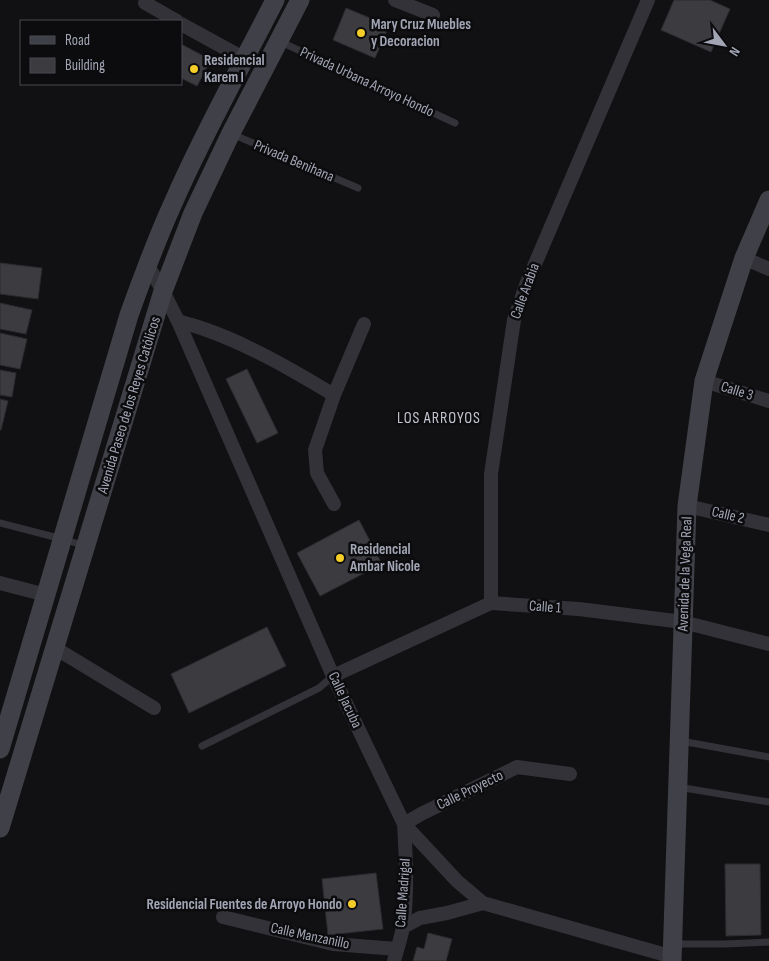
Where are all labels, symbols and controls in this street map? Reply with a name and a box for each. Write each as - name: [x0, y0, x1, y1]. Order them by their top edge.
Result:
- place label: Mary Cruz Muebles y Decoracion: [371, 15, 471, 51]
- legend: [20, 20, 182, 85]
- north arrow: [699, 20, 749, 70]
- marker: Mary Cruz Muebles y Decoracion: [355, 27, 367, 39]
- text: Road: [65, 31, 90, 50]
- street label: Privada Urbana Arroyo Hondo: [297, 43, 437, 121]
- text: N: [725, 44, 744, 59]
- place label: Residencial Karem I: [204, 51, 265, 87]
- text: Building: [65, 56, 105, 75]
- marker: Residencial Karem I: [188, 63, 200, 75]
- street label: Privada Benihana: [251, 136, 337, 187]
- street label: Calle Arabia: [506, 260, 544, 322]
- street label: Avenida Paseo de los Reyes Católicos: [93, 314, 165, 497]
- street label: Calle 3: [718, 377, 756, 405]
- district label: LOS ARROYOS: [397, 409, 481, 428]
- street label: Calle 2: [710, 502, 746, 528]
- street label: Avenida de la Vega Real: [673, 516, 696, 633]
- place label: Residencial Ambar Nicole: [349, 540, 420, 576]
- marker: Residencial Ambar Nicole: [334, 552, 346, 564]
- street label: Calle 1: [528, 596, 562, 618]
- street label: Calle Jacuba: [324, 669, 366, 731]
- street label: Calle Proyecto: [434, 766, 506, 814]
- street label: Calle Madrigal: [391, 858, 415, 928]
- place label: Residencial Fuentes de Arroyo Hondo: [146, 895, 342, 914]
- marker: Residencial Fuentes de Arroyo Hondo: [346, 898, 358, 910]
- street label: Calle Manzanillo: [269, 918, 351, 954]

